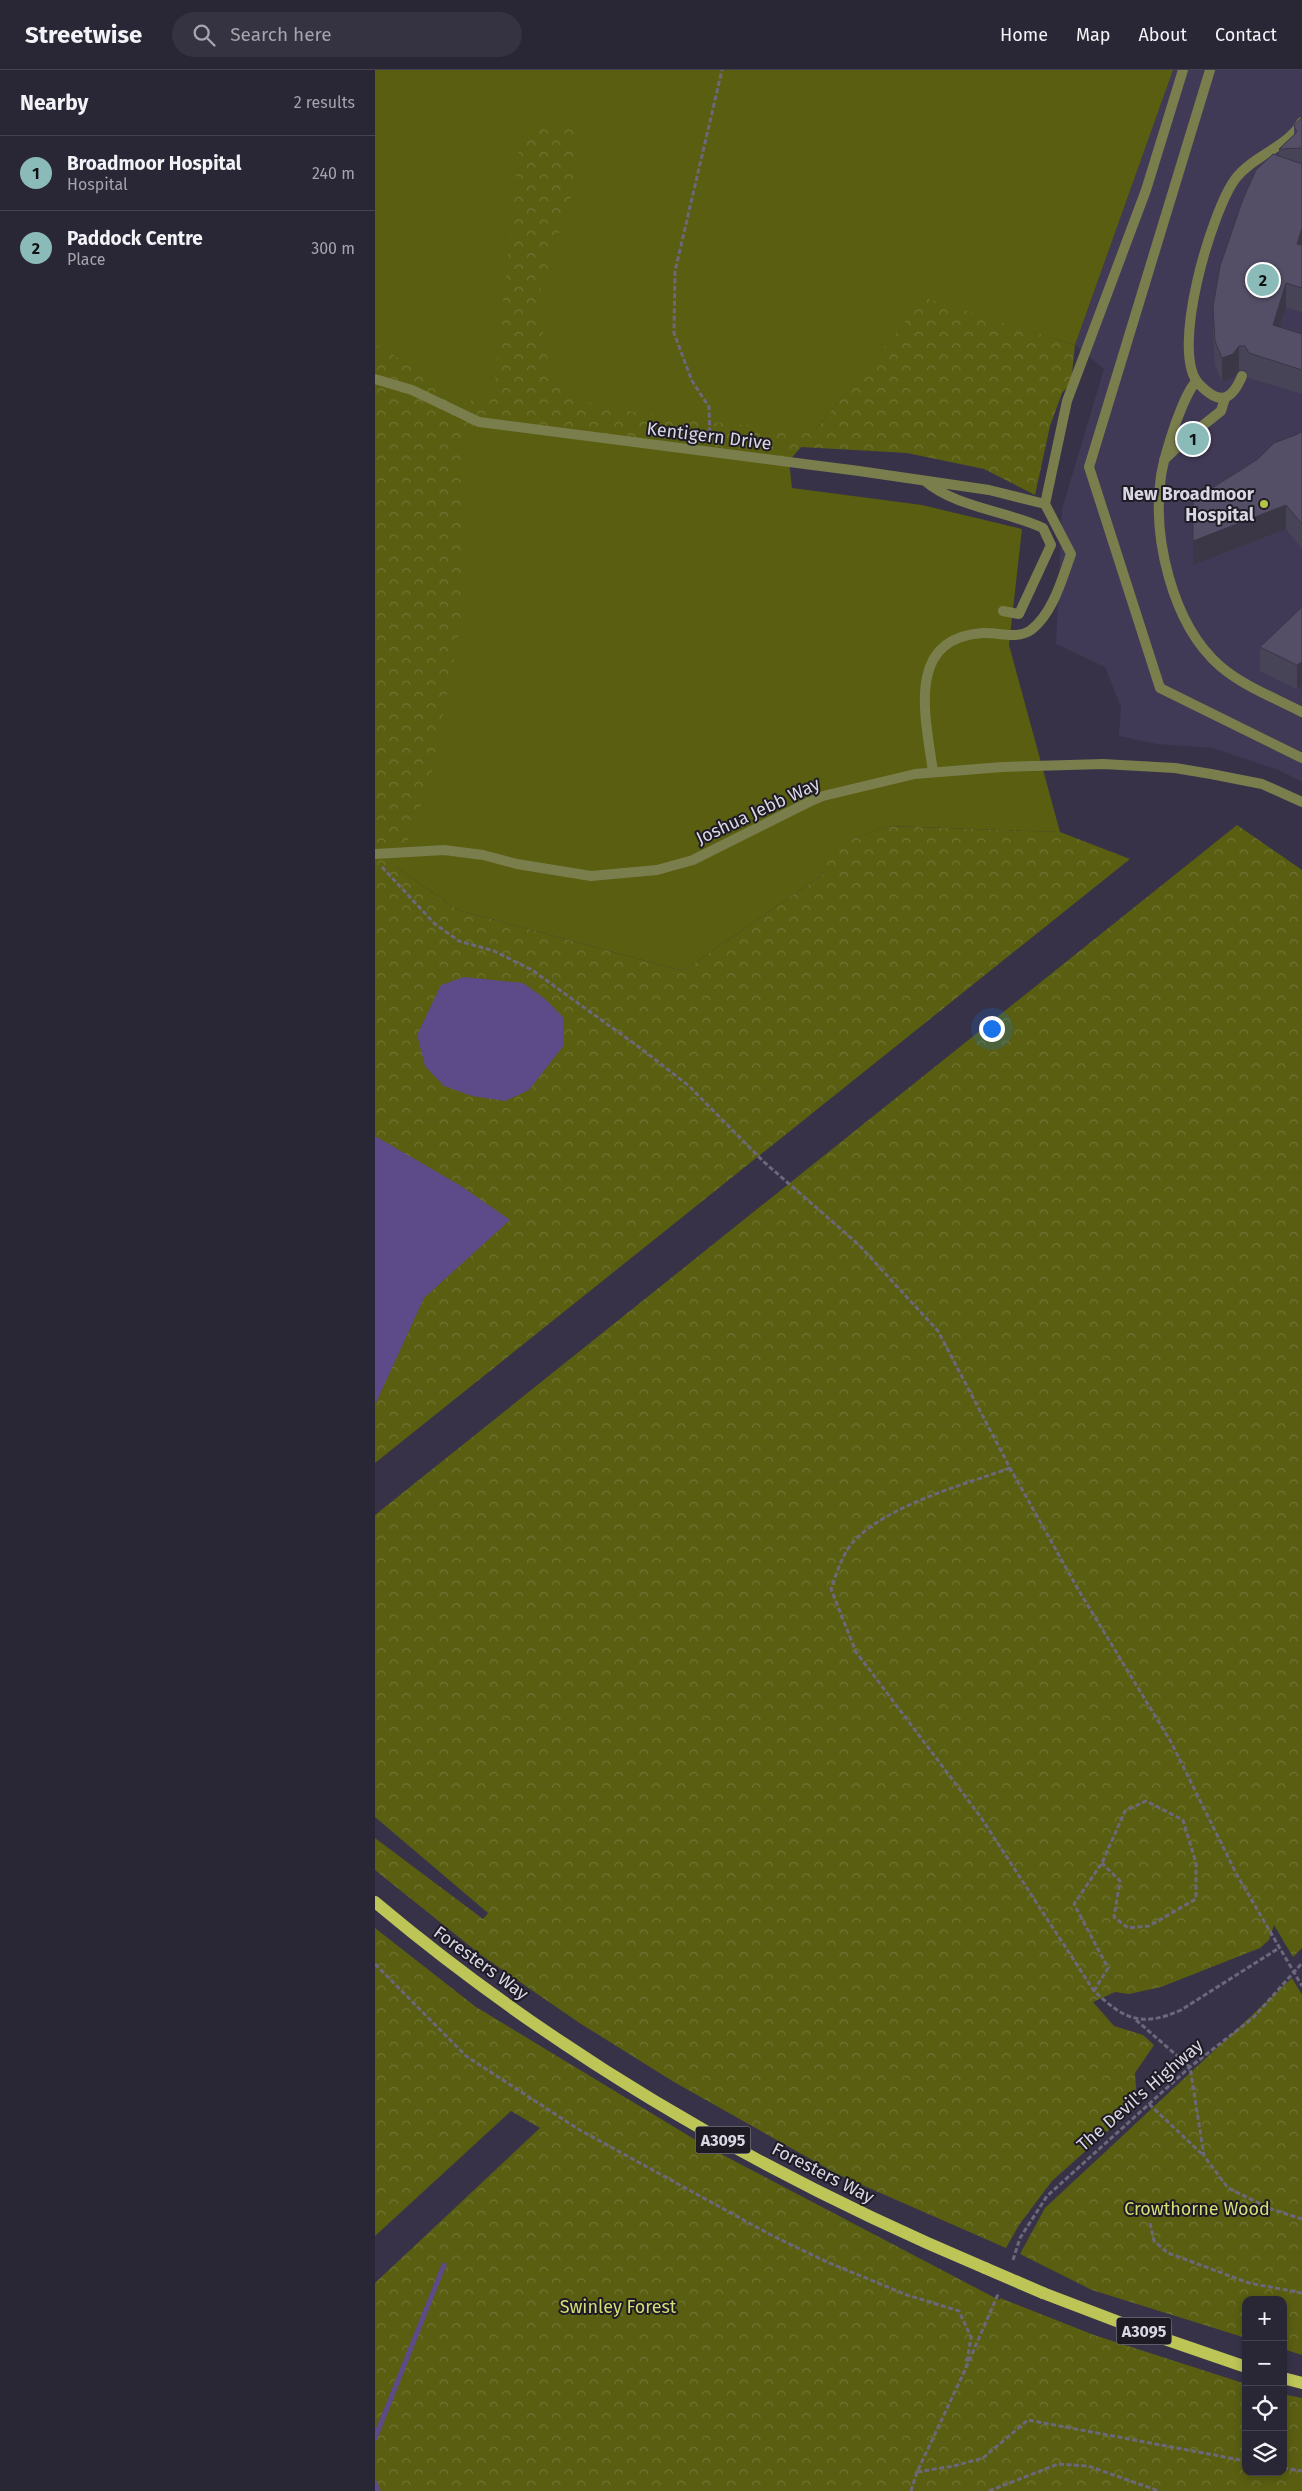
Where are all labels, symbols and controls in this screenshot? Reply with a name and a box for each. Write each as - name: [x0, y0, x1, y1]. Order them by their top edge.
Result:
- search box: [172, 12, 522, 57]
- text: Streetwise: [25, 21, 142, 49]
- icon: search: [190, 21, 218, 49]
- text: Search here: [230, 23, 332, 46]
- text: Home: [1000, 24, 1048, 46]
- text: Map: [1076, 24, 1110, 46]
- text: About: [1138, 24, 1187, 46]
- text: Contact: [1215, 24, 1277, 46]
- text: Nearby: [20, 90, 88, 116]
- text: 2 results: [294, 93, 355, 112]
- text: Broadmoor Hospital: [67, 152, 241, 175]
- text: 1: [32, 164, 40, 183]
- text: 240 m: [312, 164, 355, 183]
- text: Hospital: [67, 175, 128, 194]
- text: Paddock Centre: [67, 227, 203, 250]
- text: 2: [32, 239, 40, 258]
- text: 300 m: [311, 239, 355, 258]
- text: Place: [67, 250, 106, 269]
- pin: 2: [1247, 261, 1279, 299]
- street label: Kentigern Drive: [645, 417, 773, 455]
- pin: 1: [1177, 420, 1209, 458]
- place label: New Broadmoor Hospital: [1122, 483, 1255, 526]
- marker: New Broadmoor Hospital: [1258, 498, 1270, 510]
- street label: Joshua Jebb Way: [693, 773, 824, 849]
- your location: [979, 1016, 1005, 1042]
- street label: Foresters Way: [429, 1921, 533, 2005]
- street label: The Devil's Highway: [1072, 2034, 1208, 2156]
- road number: A3095: [695, 2126, 751, 2154]
- street label: Foresters Way: [768, 2138, 878, 2208]
- park label: Crowthorne Wood: [1124, 2198, 1270, 2220]
- park label: Swinley Forest: [560, 2296, 677, 2318]
- map controls: [1242, 2296, 1287, 2476]
- button: +: [1242, 2296, 1287, 2341]
- road number: A3095: [1117, 2318, 1171, 2344]
- button: −: [1242, 2341, 1287, 2386]
- button: locate: [1242, 2386, 1287, 2431]
- button: layers: [1242, 2431, 1287, 2476]

